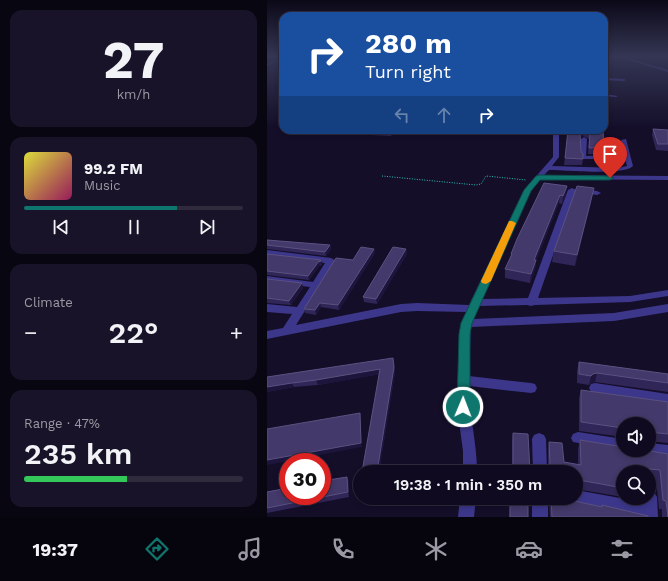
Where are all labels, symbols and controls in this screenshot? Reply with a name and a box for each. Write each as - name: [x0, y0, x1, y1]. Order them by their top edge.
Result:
- text: 280 m: [365, 27, 452, 60]
- icon: right: [299, 28, 351, 80]
- text: 27: [103, 30, 164, 91]
- text: Turn right: [365, 61, 451, 82]
- text: km/h: [117, 87, 150, 102]
- icon: left: [391, 104, 413, 126]
- icon: ahead: [433, 104, 455, 126]
- icon: right: [475, 104, 497, 126]
- pin: [593, 137, 627, 178]
- icon: arrive: [599, 143, 621, 165]
- text: 99.2 FM: [84, 160, 143, 178]
- text: Music: [84, 178, 121, 193]
- icon: previous: [50, 216, 72, 238]
- icon: pause: [123, 216, 145, 238]
- icon: next: [196, 216, 218, 238]
- text: Climate: [24, 295, 73, 310]
- text: 22°: [109, 315, 158, 350]
- text: −: [24, 320, 37, 345]
- text: +: [230, 320, 243, 345]
- position arrow: [442, 386, 484, 428]
- text: Range · 47%: [24, 416, 100, 431]
- map controls: [616, 417, 656, 505]
- button: sound: [616, 417, 656, 457]
- text: 235 km: [24, 436, 132, 471]
- speed limit sign: 30: [279, 453, 331, 505]
- button: search: [616, 465, 656, 505]
- text: 19:38 · 1 min · 350 m: [394, 476, 542, 494]
- icon: directions: [143, 535, 171, 563]
- icon: music: [236, 535, 264, 563]
- icon: phone: [329, 535, 357, 563]
- icon: climate: [422, 535, 450, 563]
- icon: car: [515, 535, 543, 563]
- icon: filters: [608, 535, 636, 563]
- text: 19:37: [32, 539, 78, 560]

